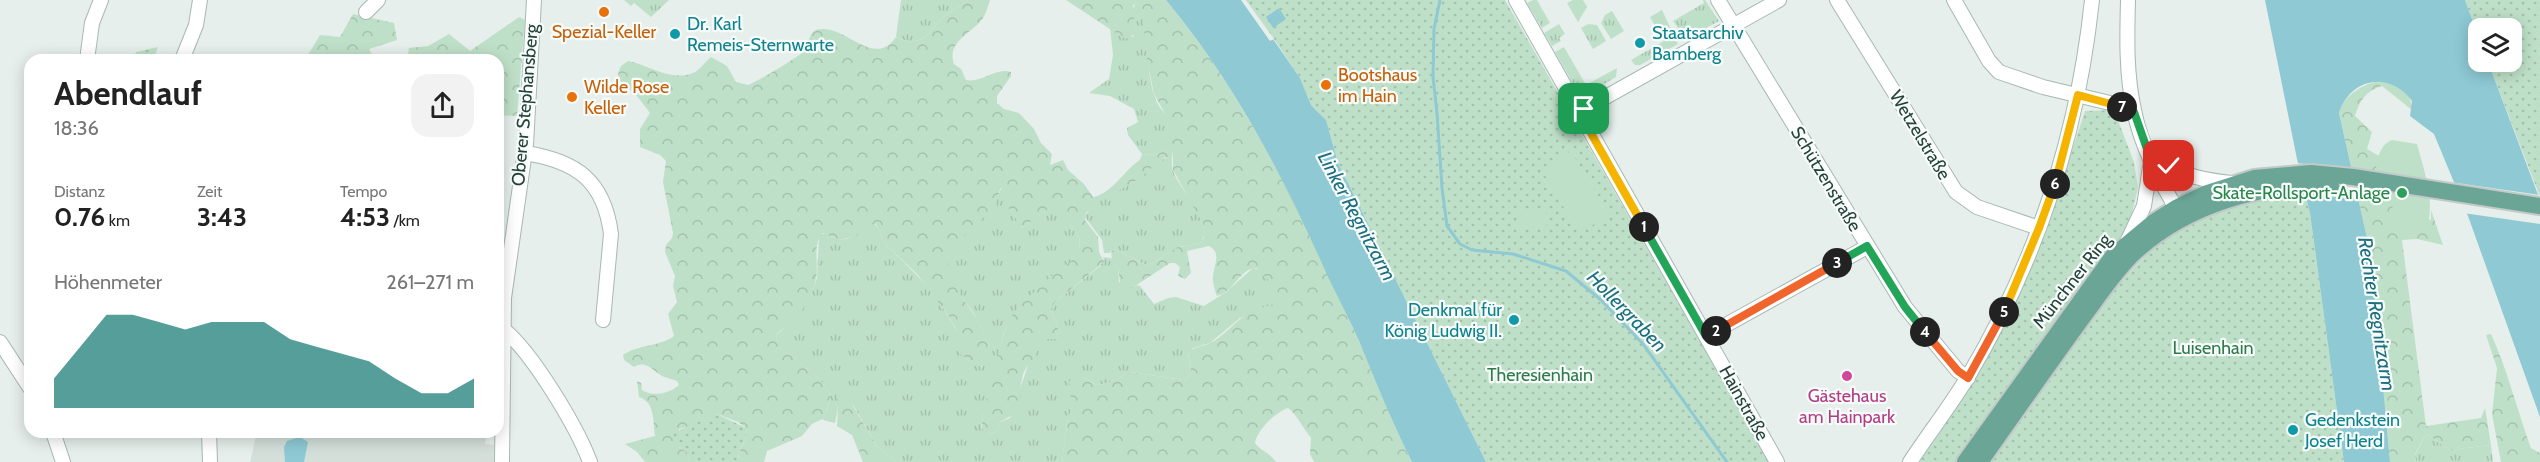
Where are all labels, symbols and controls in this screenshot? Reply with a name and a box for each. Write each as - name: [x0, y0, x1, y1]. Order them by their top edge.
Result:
- marker: Spezial-Keller: [597, 5, 611, 19]
- place label: Dr. Karl Remeis-Sternwarte: [687, 13, 834, 56]
- map controls: [2468, 18, 2522, 72]
- button: layers: [2468, 18, 2522, 72]
- place label: Spezial-Keller: [552, 21, 657, 43]
- street label: Oberer Stephansberg: [507, 22, 543, 187]
- place label: Staatsarchiv Bamberg: [1652, 22, 1744, 65]
- marker: Dr. Karl Remeis-Sternwarte: [668, 27, 682, 41]
- marker: Staatsarchiv Bamberg: [1633, 36, 1647, 50]
- place label: Bootshaus im Hain: [1338, 64, 1417, 107]
- text: Abendlauf: [54, 73, 202, 113]
- button: share: [411, 74, 474, 137]
- place label: Wilde Rose Keller: [584, 76, 669, 119]
- marker: Bootshaus im Hain: [1319, 78, 1333, 92]
- pin: [1558, 83, 1609, 134]
- street label: Wetzelstraße: [1885, 86, 1955, 184]
- marker: Wilde Rose Keller: [565, 90, 579, 104]
- icon: arrive: [1567, 92, 1600, 125]
- pin: 7: [2107, 92, 2137, 122]
- text: 7: [2118, 97, 2126, 116]
- text: 18:36: [54, 116, 99, 140]
- street label: Schützenstraße: [1786, 122, 1866, 236]
- pin: [2143, 140, 2194, 191]
- water label: Linker Regnitzarm: [1313, 147, 1401, 285]
- icon: check: [2152, 149, 2185, 182]
- pin: 6: [2040, 169, 2070, 199]
- text: 6: [2051, 174, 2060, 193]
- text: Distanz: [54, 182, 105, 201]
- text: Zeit: [197, 182, 222, 201]
- text: Tempo: [340, 182, 387, 201]
- place label: Skate-Rollsport-Anlage: [2212, 182, 2390, 204]
- marker: Skate-Rollsport-Anlage: [2395, 186, 2409, 200]
- text: 0.76: [54, 201, 105, 233]
- text: 3:43: [197, 201, 247, 233]
- text: 4:53: [340, 201, 390, 233]
- text: km: [105, 211, 130, 230]
- text: /km: [390, 211, 420, 230]
- pin: 1: [1629, 212, 1659, 242]
- text: 1: [1641, 217, 1647, 236]
- street label: Münchner Ring: [2028, 228, 2117, 333]
- water label: Rechter Regnitzarm: [2353, 235, 2401, 393]
- pin: 3: [1822, 248, 1852, 278]
- text: 3: [1833, 253, 1841, 272]
- water label: Hollergraben: [1582, 265, 1672, 357]
- text: Höhenmeter: [54, 270, 162, 294]
- text: 261–271 m: [386, 270, 474, 294]
- pin: 5: [1989, 297, 2019, 327]
- place label: Denkmal für König Ludwig II.: [1385, 299, 1502, 342]
- text: 5: [2000, 302, 2008, 321]
- marker: Denkmal für König Ludwig II.: [1507, 313, 1521, 327]
- pin: 2: [1701, 316, 1731, 346]
- pin: 4: [1910, 317, 1940, 347]
- text: 2: [1712, 321, 1720, 340]
- text: 4: [1920, 322, 1930, 341]
- park label: Luisenhain: [2172, 337, 2254, 359]
- street label: Hainstraße: [1714, 362, 1774, 444]
- park label: Theresienhain: [1487, 364, 1593, 386]
- marker: Gästehaus am Hainpark: [1840, 369, 1854, 383]
- place label: Gästehaus am Hainpark: [1799, 385, 1896, 428]
- place label: Gedenkstein Josef Herd: [2304, 409, 2400, 452]
- marker: Gedenkstein Josef Herd: [2286, 423, 2300, 437]

